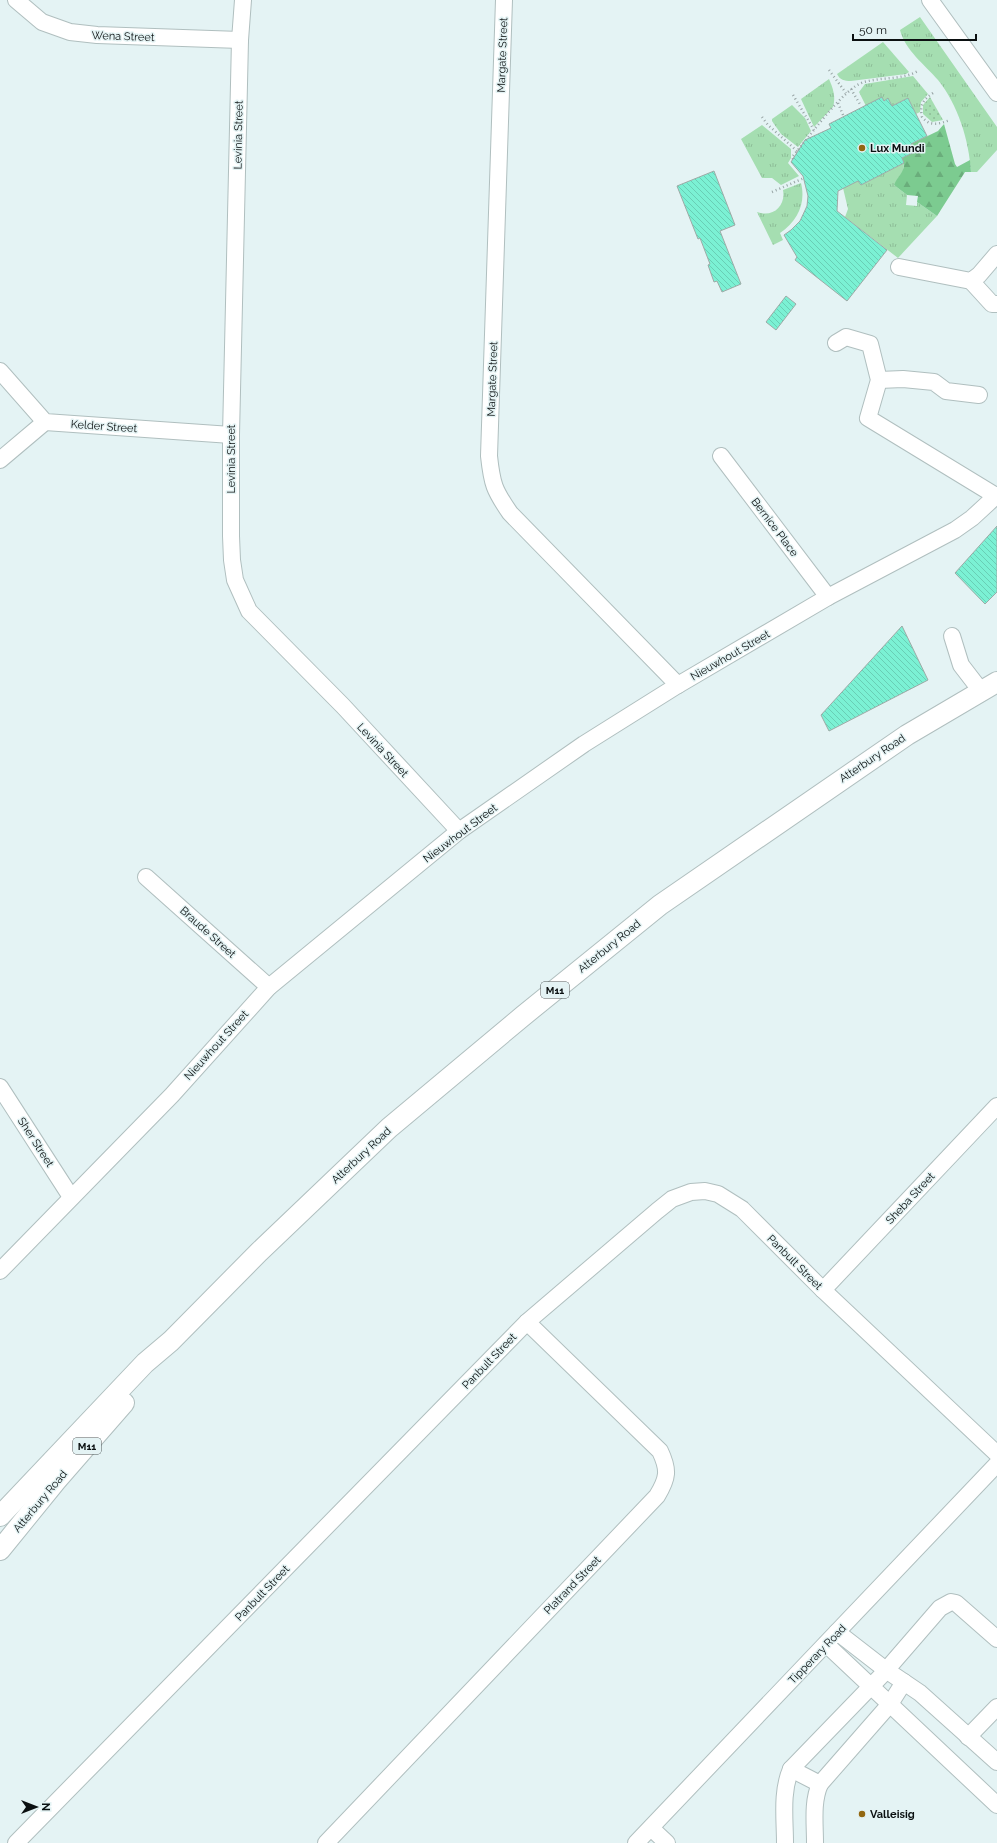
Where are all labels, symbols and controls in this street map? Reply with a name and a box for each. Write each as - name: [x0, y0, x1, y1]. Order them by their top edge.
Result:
- scale bar: [853, 16, 976, 42]
- street label: Margate Street: [495, 17, 510, 93]
- text: 50 m: [859, 23, 887, 37]
- street label: Wena Street: [91, 29, 155, 44]
- street label: Levinia Street: [231, 100, 246, 170]
- place label: Lux Mundi: [870, 142, 925, 155]
- marker: Lux Mundi: [857, 143, 867, 153]
- street label: Margate Street: [485, 341, 500, 417]
- street label: Kelder Street: [70, 418, 138, 435]
- street label: Levinia Street: [225, 424, 238, 493]
- street label: Bernice Place: [748, 495, 801, 560]
- street label: Nieuwhout Street: [688, 627, 772, 683]
- street label: Levinia Street: [354, 721, 411, 780]
- street label: Atterbury Road: [837, 731, 908, 785]
- street label: Nieuwhout Street: [421, 801, 500, 865]
- street label: Braude Street: [177, 904, 238, 961]
- street label: Atterbury Road: [575, 917, 643, 976]
- road number: M11: [541, 982, 569, 998]
- street label: Nieuwhout Street: [182, 1008, 251, 1083]
- street label: Sher Street: [15, 1115, 57, 1170]
- street label: Atterbury Road: [329, 1124, 394, 1186]
- street label: Sheba Street: [883, 1170, 938, 1227]
- street label: Panbult Street: [764, 1232, 825, 1293]
- street label: Panbult Street: [460, 1331, 519, 1392]
- road number: M11: [73, 1438, 101, 1454]
- street label: Atterbury Road: [11, 1468, 70, 1535]
- street label: Platrand Street: [541, 1553, 604, 1617]
- street label: Panbult Street: [233, 1563, 292, 1624]
- street label: Tipperary Road: [786, 1622, 849, 1687]
- north arrow: [16, 1787, 56, 1827]
- text: N: [39, 1803, 52, 1811]
- place label: Valleisig: [870, 1808, 915, 1821]
- marker: Valleisig: [857, 1809, 867, 1819]

